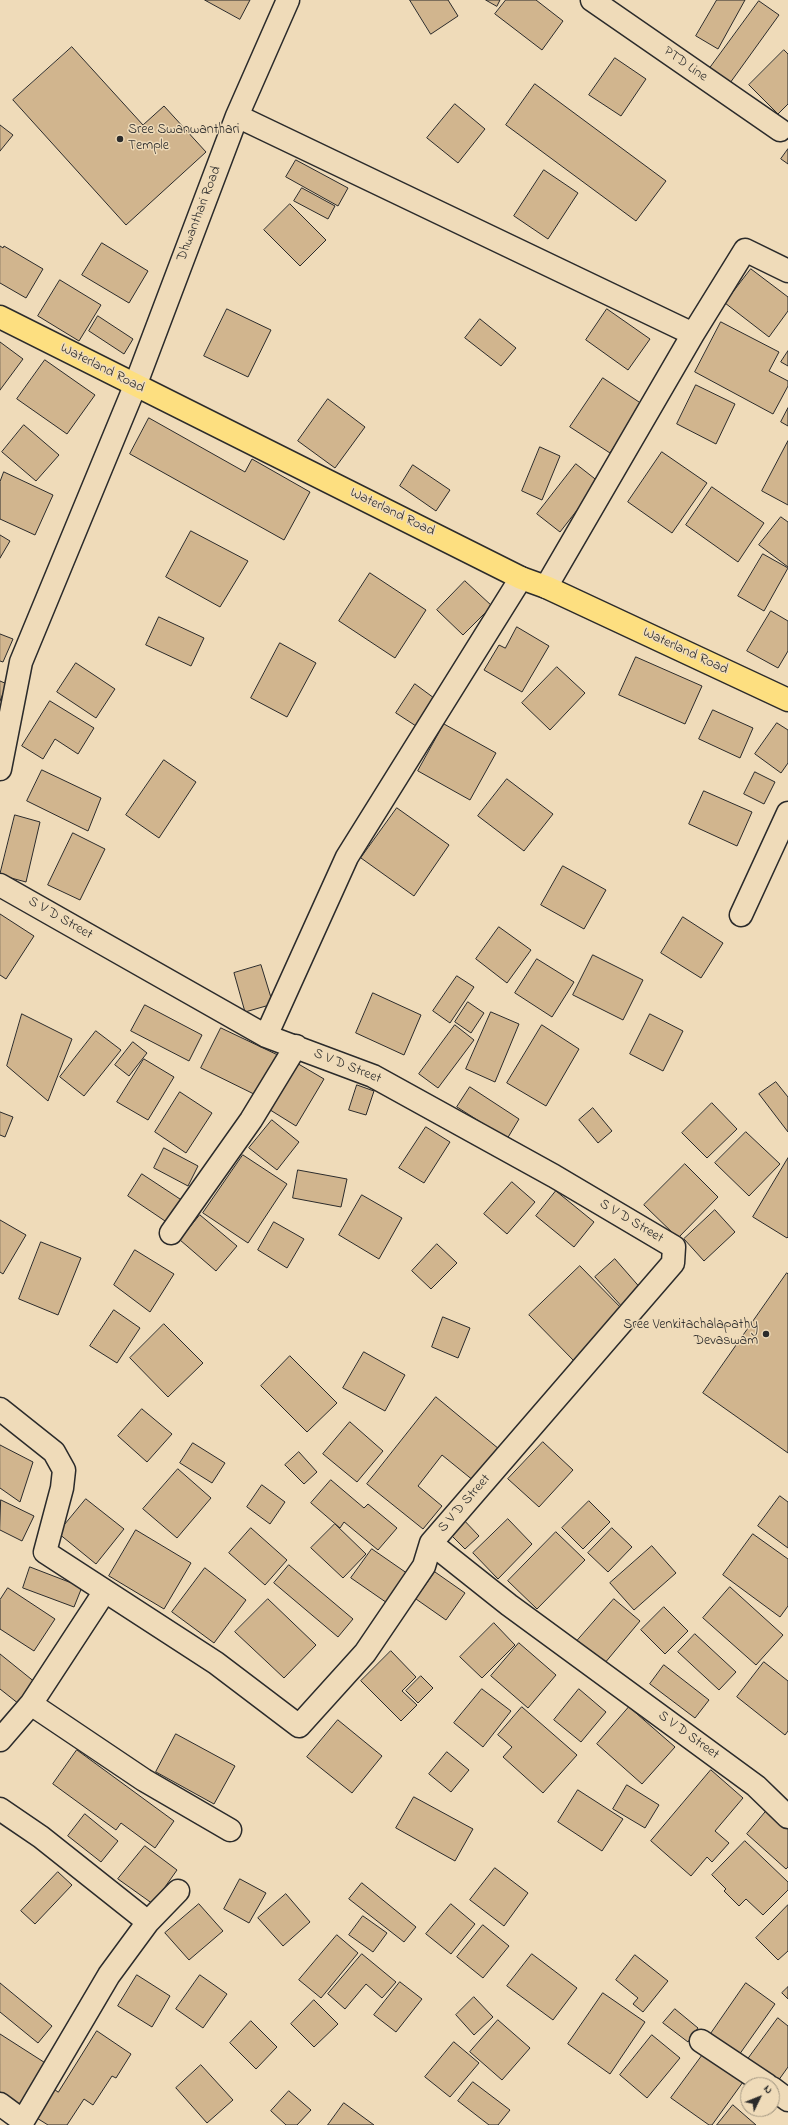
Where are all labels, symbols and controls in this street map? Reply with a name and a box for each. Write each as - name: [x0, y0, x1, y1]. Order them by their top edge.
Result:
- street label: PTD Line: [660, 44, 710, 86]
- place label: Sree Swanwanthari Temple: [128, 123, 239, 156]
- marker: Sree Swanwanthari Temple: [115, 134, 125, 144]
- street label: Dhwanthari Road: [174, 164, 226, 264]
- street label: Waterland Road: [57, 341, 147, 397]
- street label: Waterland Road: [347, 485, 437, 541]
- street label: Waterland Road: [640, 625, 730, 679]
- street label: S V D Street: [25, 894, 95, 944]
- street label: S V D Street: [311, 1046, 383, 1088]
- street label: S V D Street: [596, 1196, 666, 1248]
- place label: Sree Venkitachalapathy Devaswam: [623, 1318, 758, 1350]
- marker: Sree Venkitachalapathy Devaswam: [761, 1329, 771, 1339]
- street label: S V D Street: [435, 1471, 495, 1537]
- street label: S V D Street: [654, 1708, 722, 1764]
- north arrow: [740, 2077, 780, 2117]
- text: N: [760, 2081, 776, 2098]

